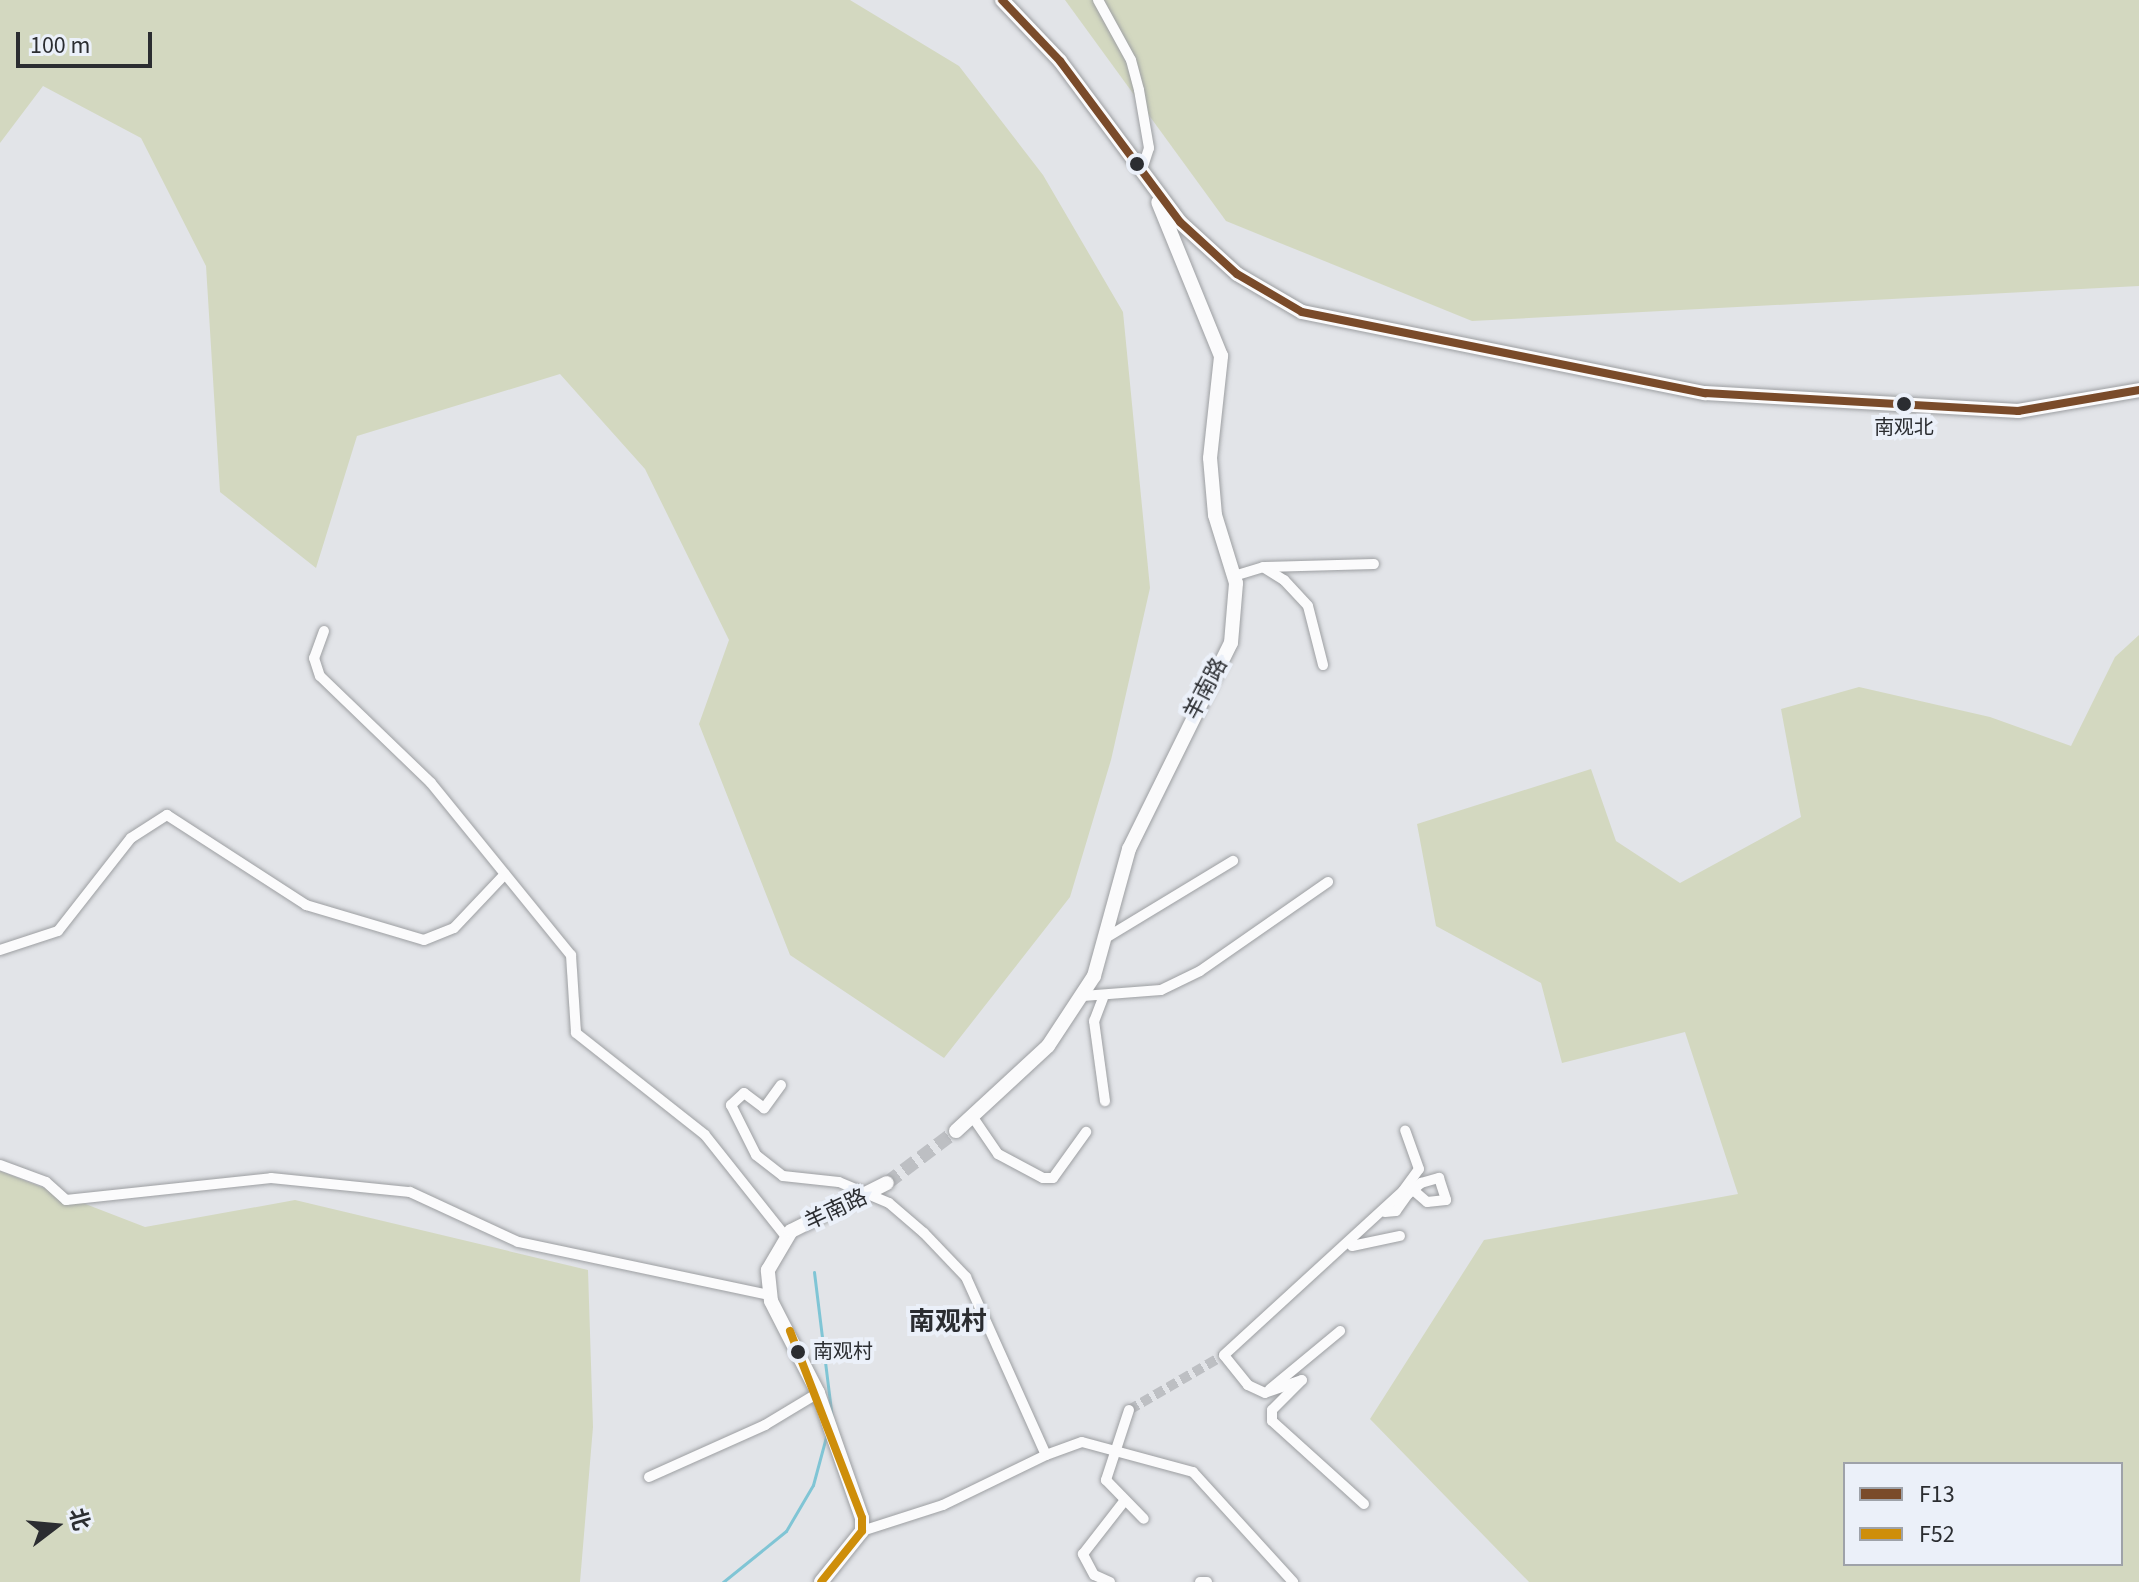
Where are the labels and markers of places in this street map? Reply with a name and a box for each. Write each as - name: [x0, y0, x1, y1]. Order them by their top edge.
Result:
- unlabelled marker: [1129, 156, 1145, 172]
- marker: 南观北: [1896, 396, 1912, 412]
- place label: 南观北: [1874, 416, 1934, 440]
- place label: 南观村: [813, 1340, 873, 1364]
- marker: 南观村: [790, 1344, 806, 1360]

